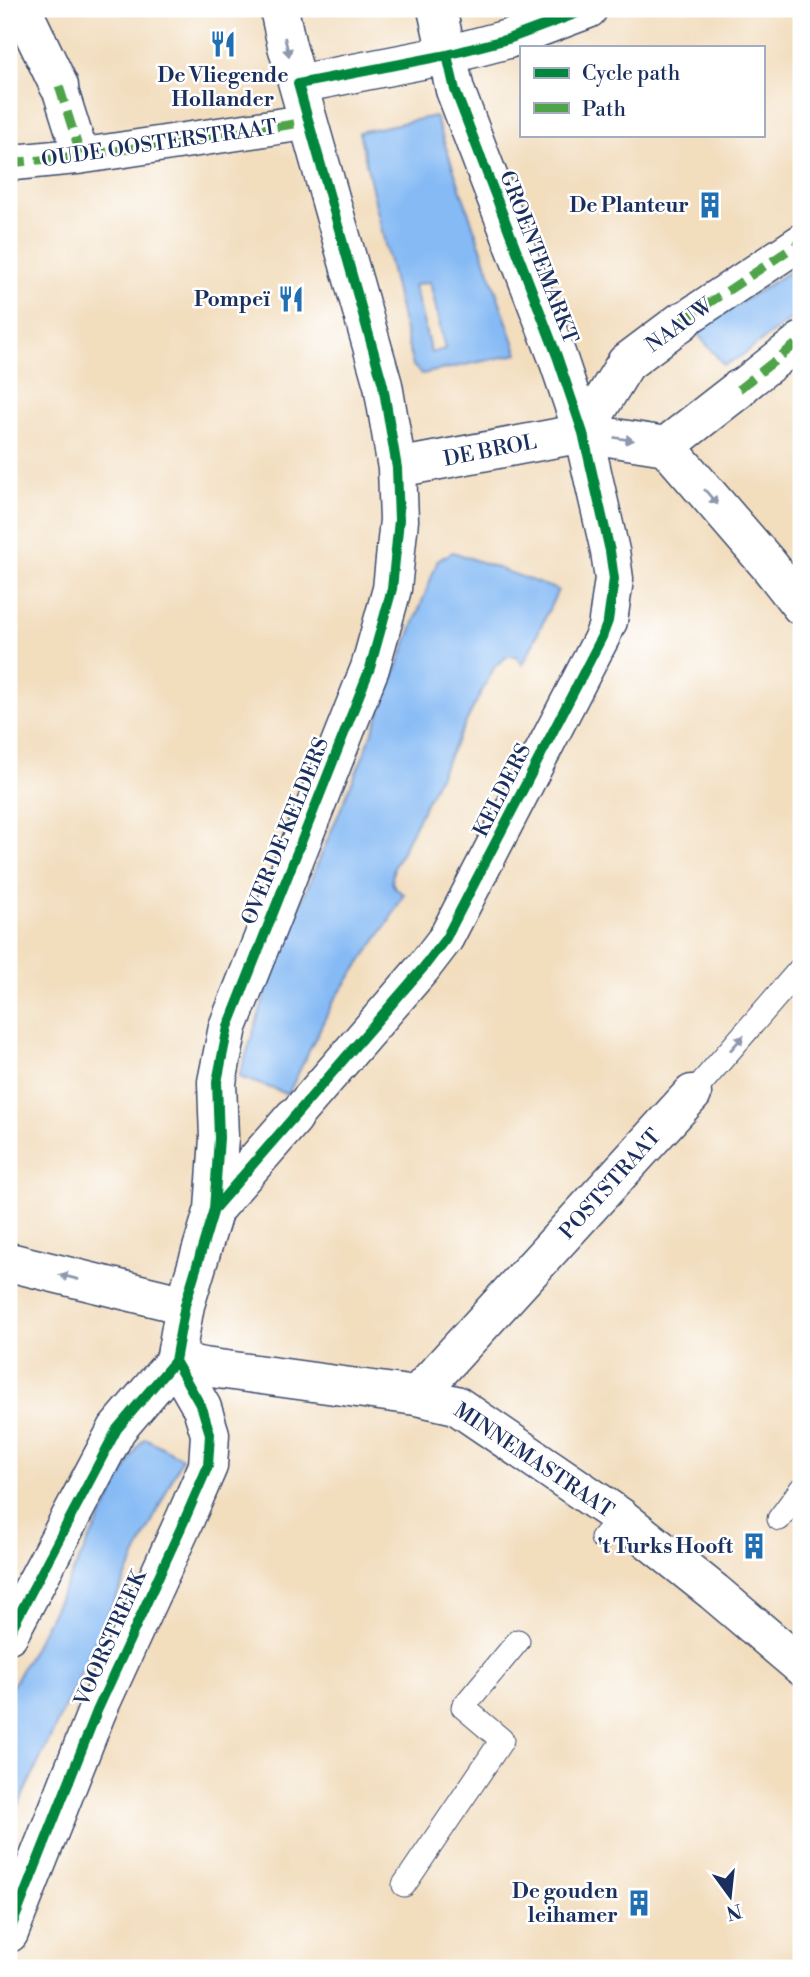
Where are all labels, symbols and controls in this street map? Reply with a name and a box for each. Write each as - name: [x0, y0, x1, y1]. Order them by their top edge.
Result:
- restaurant icon: De Vliegende Hollander: [208, 29, 238, 59]
- one-way arrow: [282, 36, 293, 58]
- legend: [520, 46, 764, 136]
- text: Cycle path: [582, 61, 681, 87]
- place label: De Vliegende Hollander: [158, 63, 288, 113]
- text: Path: [582, 97, 627, 123]
- street label: OUDE OOSTERSTRAAT: [40, 115, 279, 173]
- street label: GROENTEMARKT: [493, 167, 583, 348]
- building icon: De Planteur: [695, 190, 725, 220]
- place label: De Planteur: [570, 193, 689, 219]
- restaurant icon: Pompeï: [276, 284, 306, 314]
- place label: Pompeï: [194, 287, 270, 313]
- street label: NAAUW: [641, 292, 719, 359]
- street label: DE BROL: [441, 429, 539, 473]
- one-way arrow: [613, 434, 635, 445]
- one-way arrow: [703, 489, 718, 506]
- street label: OVER DE KELDERS: [236, 734, 335, 929]
- street label: KELDERS: [468, 740, 537, 841]
- one-way arrow: [729, 1035, 745, 1052]
- street label: POSTSTRAAT: [554, 1124, 667, 1245]
- one-way arrow: [58, 1271, 80, 1282]
- street label: MINNEMASTRAAT: [448, 1398, 619, 1524]
- building icon: 't Turks Hooft: [739, 1531, 769, 1561]
- place label: 't Turks Hooft: [597, 1534, 734, 1560]
- street label: VOORSTREEK: [69, 1565, 153, 1711]
- north arrow: [694, 1862, 764, 1932]
- place label: De gouden leihamer: [512, 1879, 618, 1929]
- building icon: De gouden leihamer: [624, 1888, 654, 1918]
- text: N: [724, 1898, 745, 1925]

